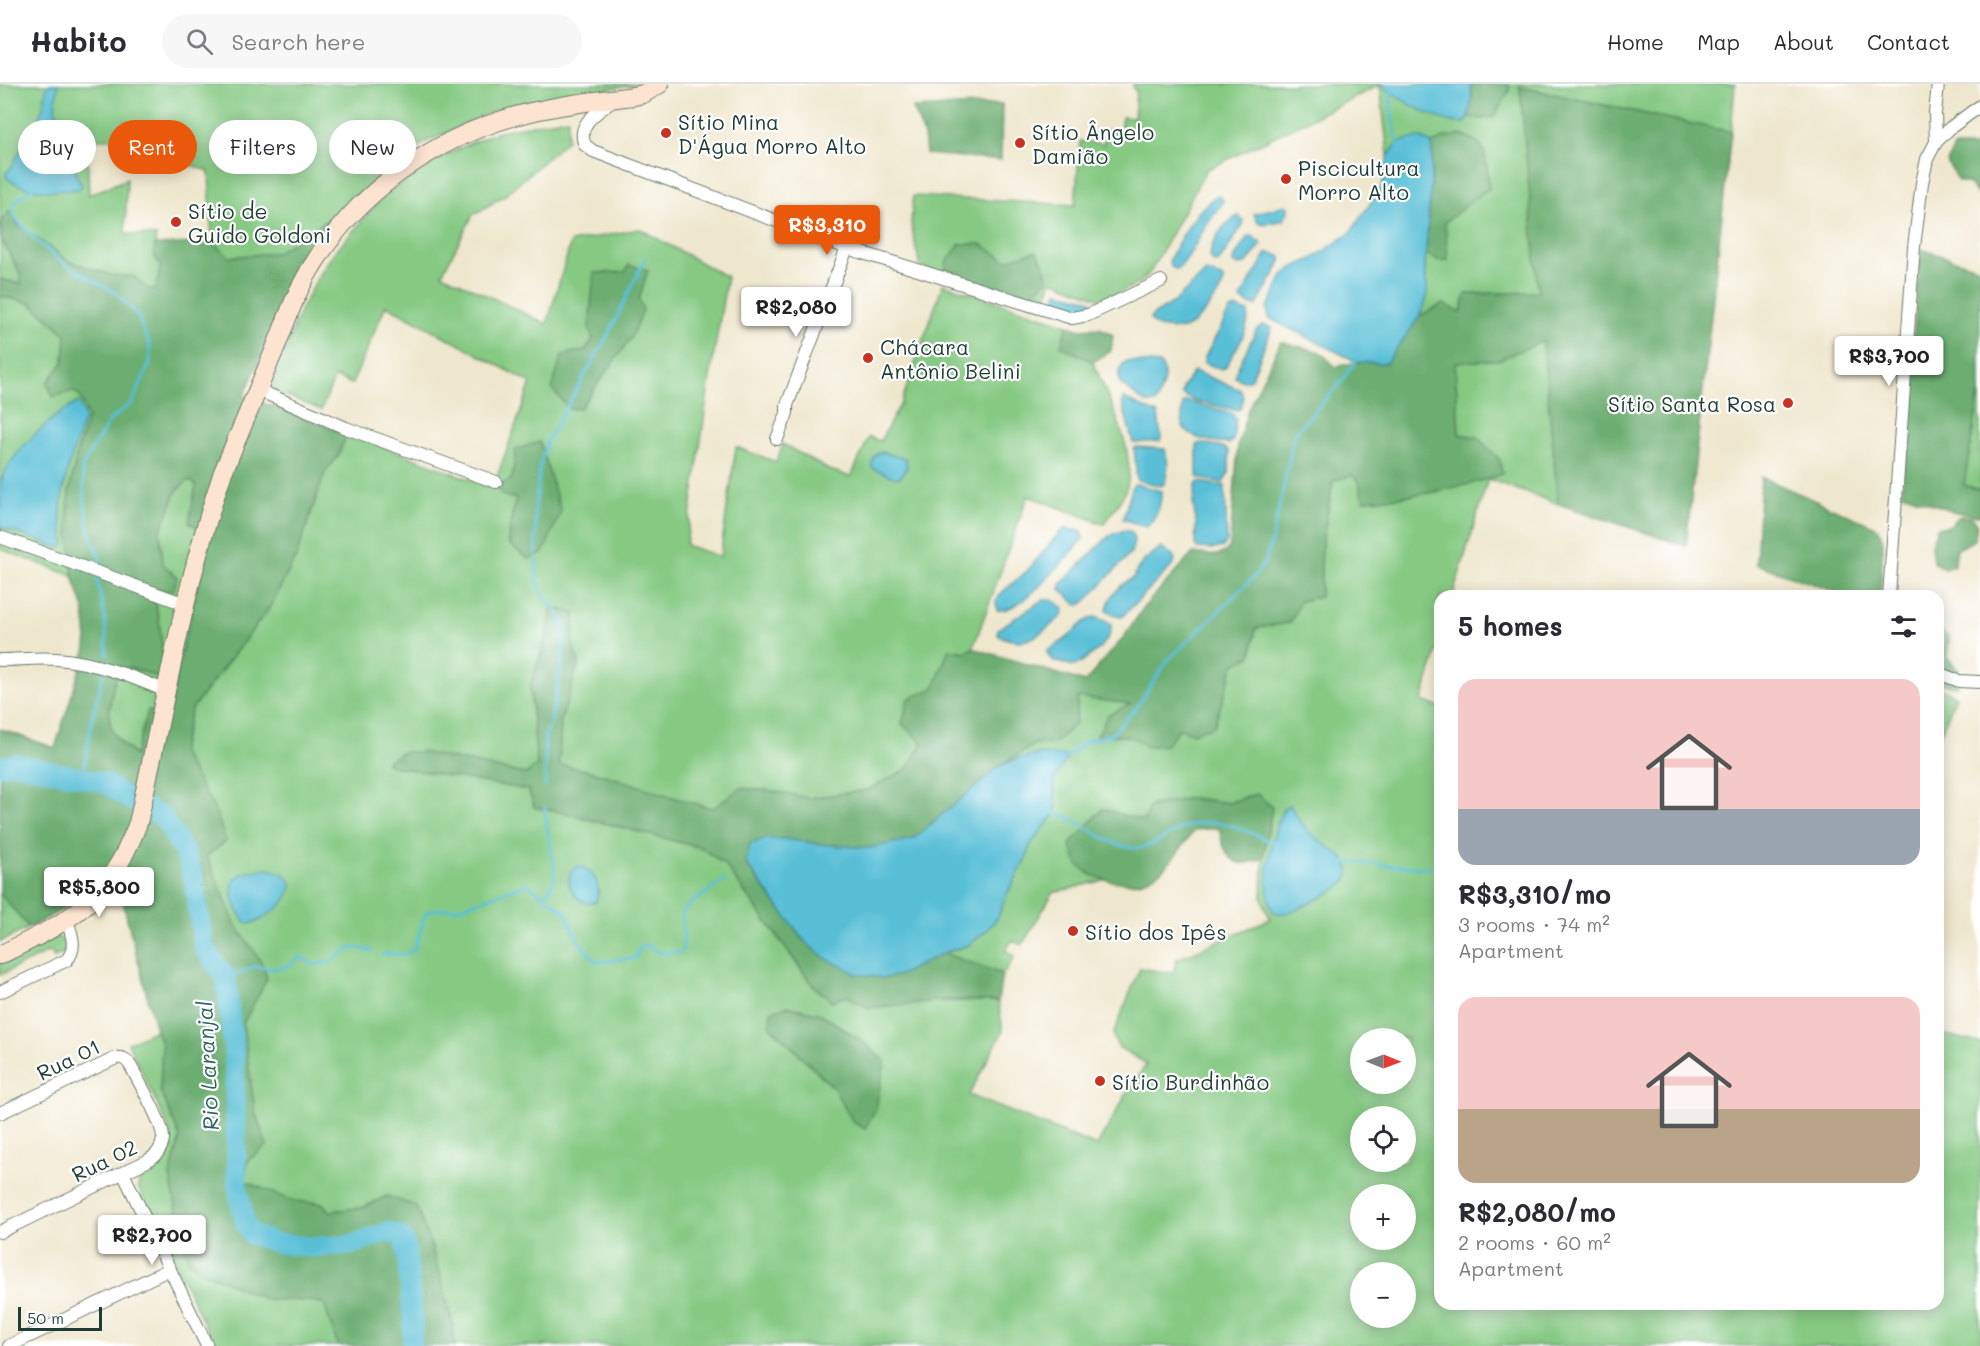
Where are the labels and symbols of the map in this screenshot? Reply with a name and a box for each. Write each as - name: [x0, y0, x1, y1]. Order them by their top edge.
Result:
- place label: Sítio Mina D'Água Morro Alto: [678, 108, 866, 159]
- place label: Sítio Ângelo Damião: [1032, 118, 1154, 169]
- marker: Sítio Mina D'Água Morro Alto: [659, 126, 673, 140]
- marker: Sítio Ângelo Damião: [1013, 136, 1027, 150]
- place label: Piscicultura Morro Alto: [1298, 154, 1420, 205]
- marker: Piscicultura Morro Alto: [1279, 172, 1293, 186]
- place label: Sítio de Guido Goldoni: [188, 197, 331, 248]
- pin: R$3,310: [772, 205, 882, 256]
- marker: Sítio de Guido Goldoni: [169, 215, 183, 229]
- pin: R$2,080: [741, 287, 851, 338]
- place label: Chácara Antônio Belini: [880, 333, 1021, 384]
- pin: R$3,700: [1834, 336, 1944, 387]
- marker: Chácara Antônio Belini: [861, 351, 875, 365]
- place label: Sítio Santa Rosa: [1608, 390, 1776, 417]
- marker: Sítio Santa Rosa: [1781, 396, 1795, 410]
- pin: R$5,800: [44, 867, 154, 918]
- place label: Sítio dos Ipês: [1085, 918, 1227, 945]
- marker: Sítio dos Ipês: [1066, 924, 1080, 938]
- water label: Rio Laranjal: [189, 1000, 225, 1132]
- north arrow: [1350, 1028, 1416, 1094]
- street label: Rua 01: [32, 1032, 104, 1086]
- place label: Sítio Burdinhão: [1112, 1068, 1269, 1095]
- marker: Sítio Burdinhão: [1093, 1074, 1107, 1088]
- street label: Rua 02: [67, 1133, 141, 1187]
- pin: R$2,700: [97, 1215, 207, 1266]
- scale bar: [18, 1304, 102, 1332]

